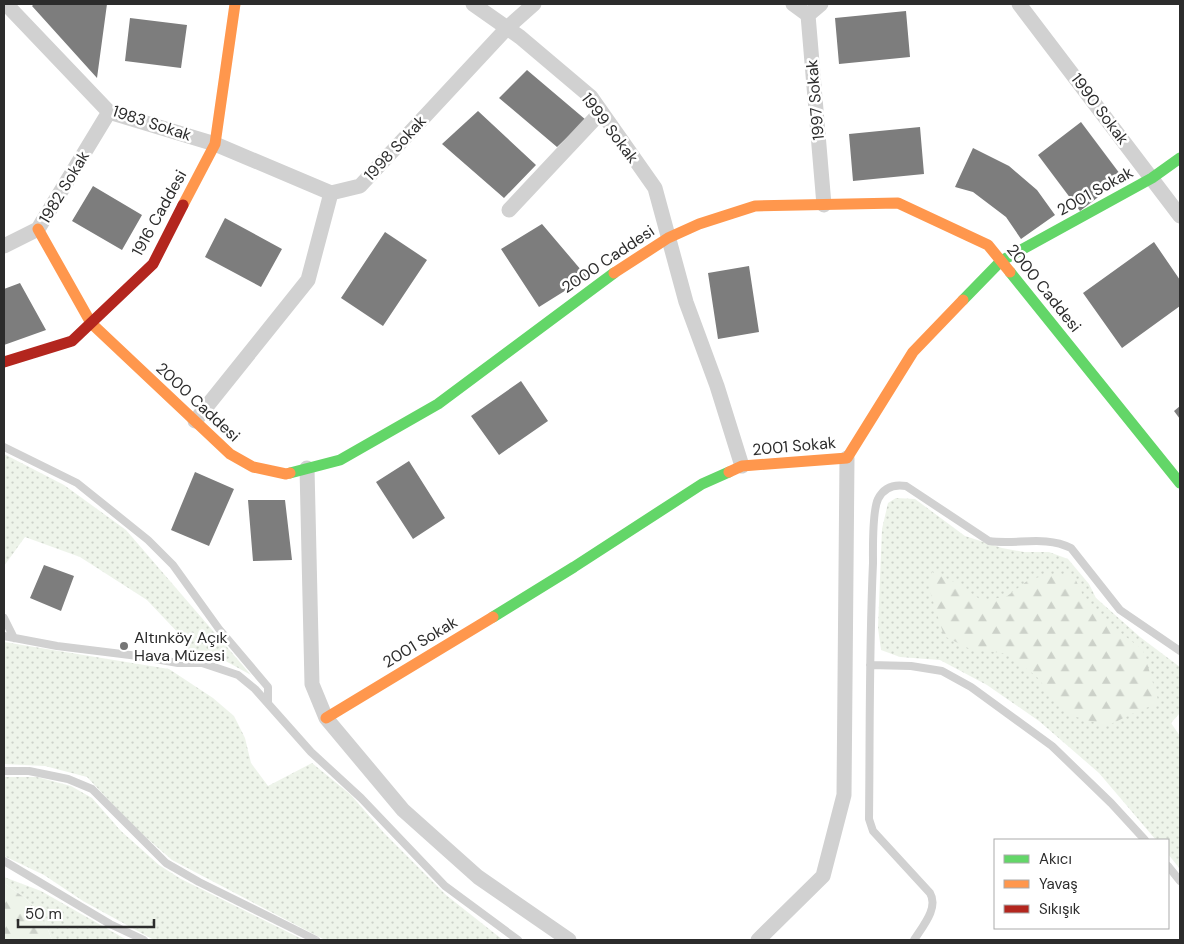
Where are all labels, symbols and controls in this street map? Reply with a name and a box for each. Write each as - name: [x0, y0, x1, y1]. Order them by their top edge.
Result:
- street label: 1997 Sokak: [801, 59, 829, 141]
- street label: 1990 Sokak: [1066, 69, 1134, 149]
- street label: 1999 Sokak: [577, 89, 643, 167]
- street label: 1983 Sokak: [110, 100, 194, 146]
- street label: 1998 Sokak: [359, 111, 431, 185]
- street label: 1982 Sokak: [34, 147, 94, 227]
- street label: 2001 Sokak: [1053, 162, 1137, 220]
- street label: 1916 Caddesi: [127, 166, 191, 260]
- street label: 2000 Caddesi: [558, 220, 658, 298]
- street label: 2000 Caddesi: [1002, 240, 1086, 336]
- street label: 2000 Caddesi: [152, 358, 244, 446]
- street label: 2001 Sokak: [751, 432, 837, 460]
- street label: 2001 Sokak: [379, 611, 461, 673]
- place label: Altınköy Açık Hava Müzesi: [134, 627, 228, 666]
- marker: Altınköy Açık Hava Müzesi: [118, 640, 130, 652]
- legend: [994, 839, 1169, 929]
- text: Akıcı: [1039, 849, 1072, 869]
- text: Yavaş: [1039, 874, 1078, 894]
- scale bar: [18, 896, 154, 928]
- text: Sıkışık: [1039, 899, 1081, 919]
- text: 50 m: [25, 904, 62, 924]

